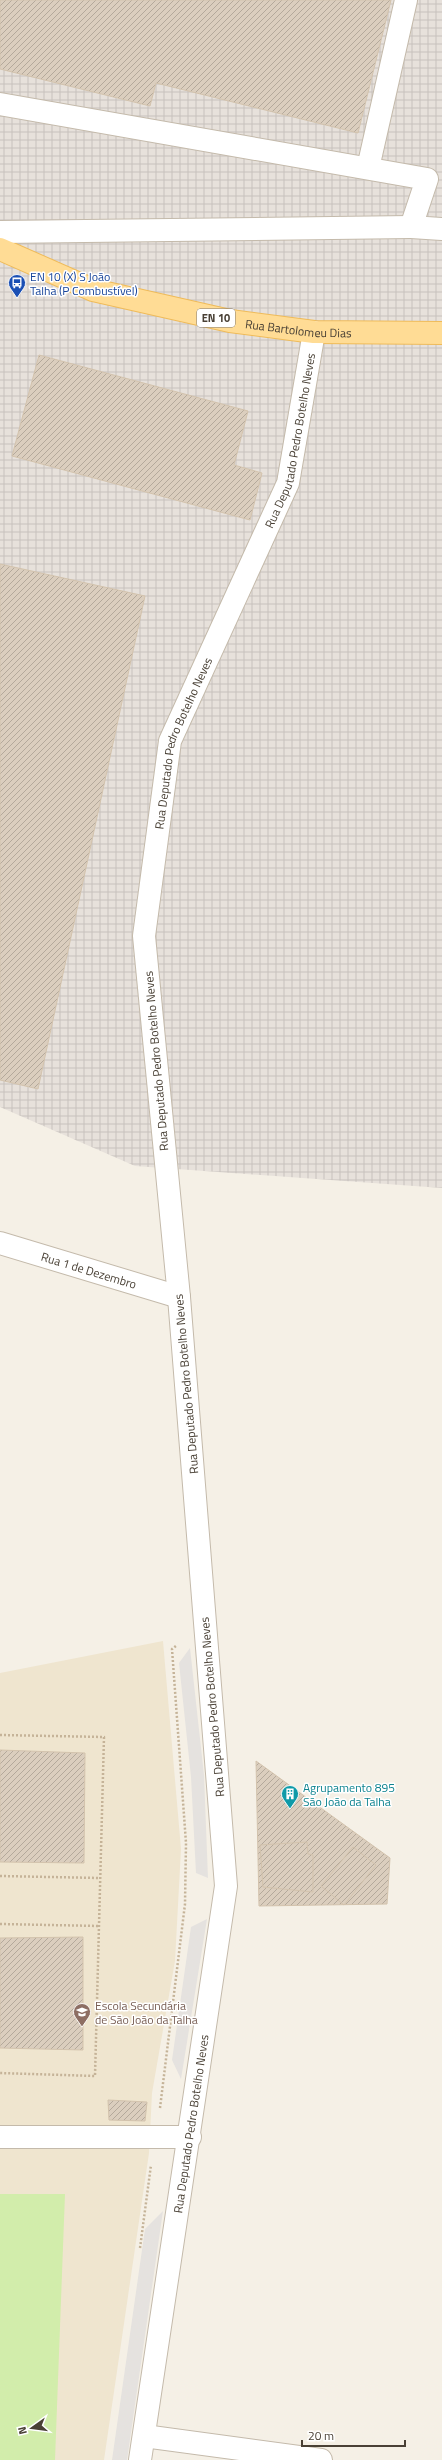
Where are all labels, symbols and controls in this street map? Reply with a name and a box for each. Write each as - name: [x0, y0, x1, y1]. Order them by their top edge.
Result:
- place label: EN 10 (X) S João Talha (P Combustível): [30, 267, 138, 300]
- bus stop icon: EN 10 (X) S João Talha (P Combustível): [7, 273, 27, 298]
- road number: EN 10: [197, 309, 235, 327]
- street label: Rua Bartolomeu Dias: [244, 314, 352, 342]
- street label: Rua Deputado Pedro Botelho Neves: [259, 351, 320, 531]
- street label: Rua Deputado Pedro Botelho Neves: [149, 653, 217, 830]
- street label: Rua Deputado Pedro Botelho Neves: [139, 970, 173, 1152]
- street label: Rua 1 de Dezembro: [39, 1246, 139, 1293]
- street label: Rua Deputado Pedro Botelho Neves: [169, 1293, 203, 1475]
- street label: Rua Deputado Pedro Botelho Neves: [195, 1616, 229, 1798]
- place label: Agrupamento 895 São João da Talha: [303, 1778, 395, 1811]
- building icon: Agrupamento 895 São João da Talha: [280, 1784, 300, 1809]
- place label: Escola Secundária de São João da Talha: [95, 1996, 198, 2029]
- school or university icon: Escola Secundária de São João da Talha: [72, 2002, 92, 2027]
- street label: Rua Deputado Pedro Botelho Neves: [168, 2033, 213, 2214]
- north arrow: [12, 2408, 52, 2448]
- scale bar: [302, 2422, 405, 2448]
- text: N: [14, 2425, 31, 2436]
- text: 20 m: [308, 2426, 334, 2445]

